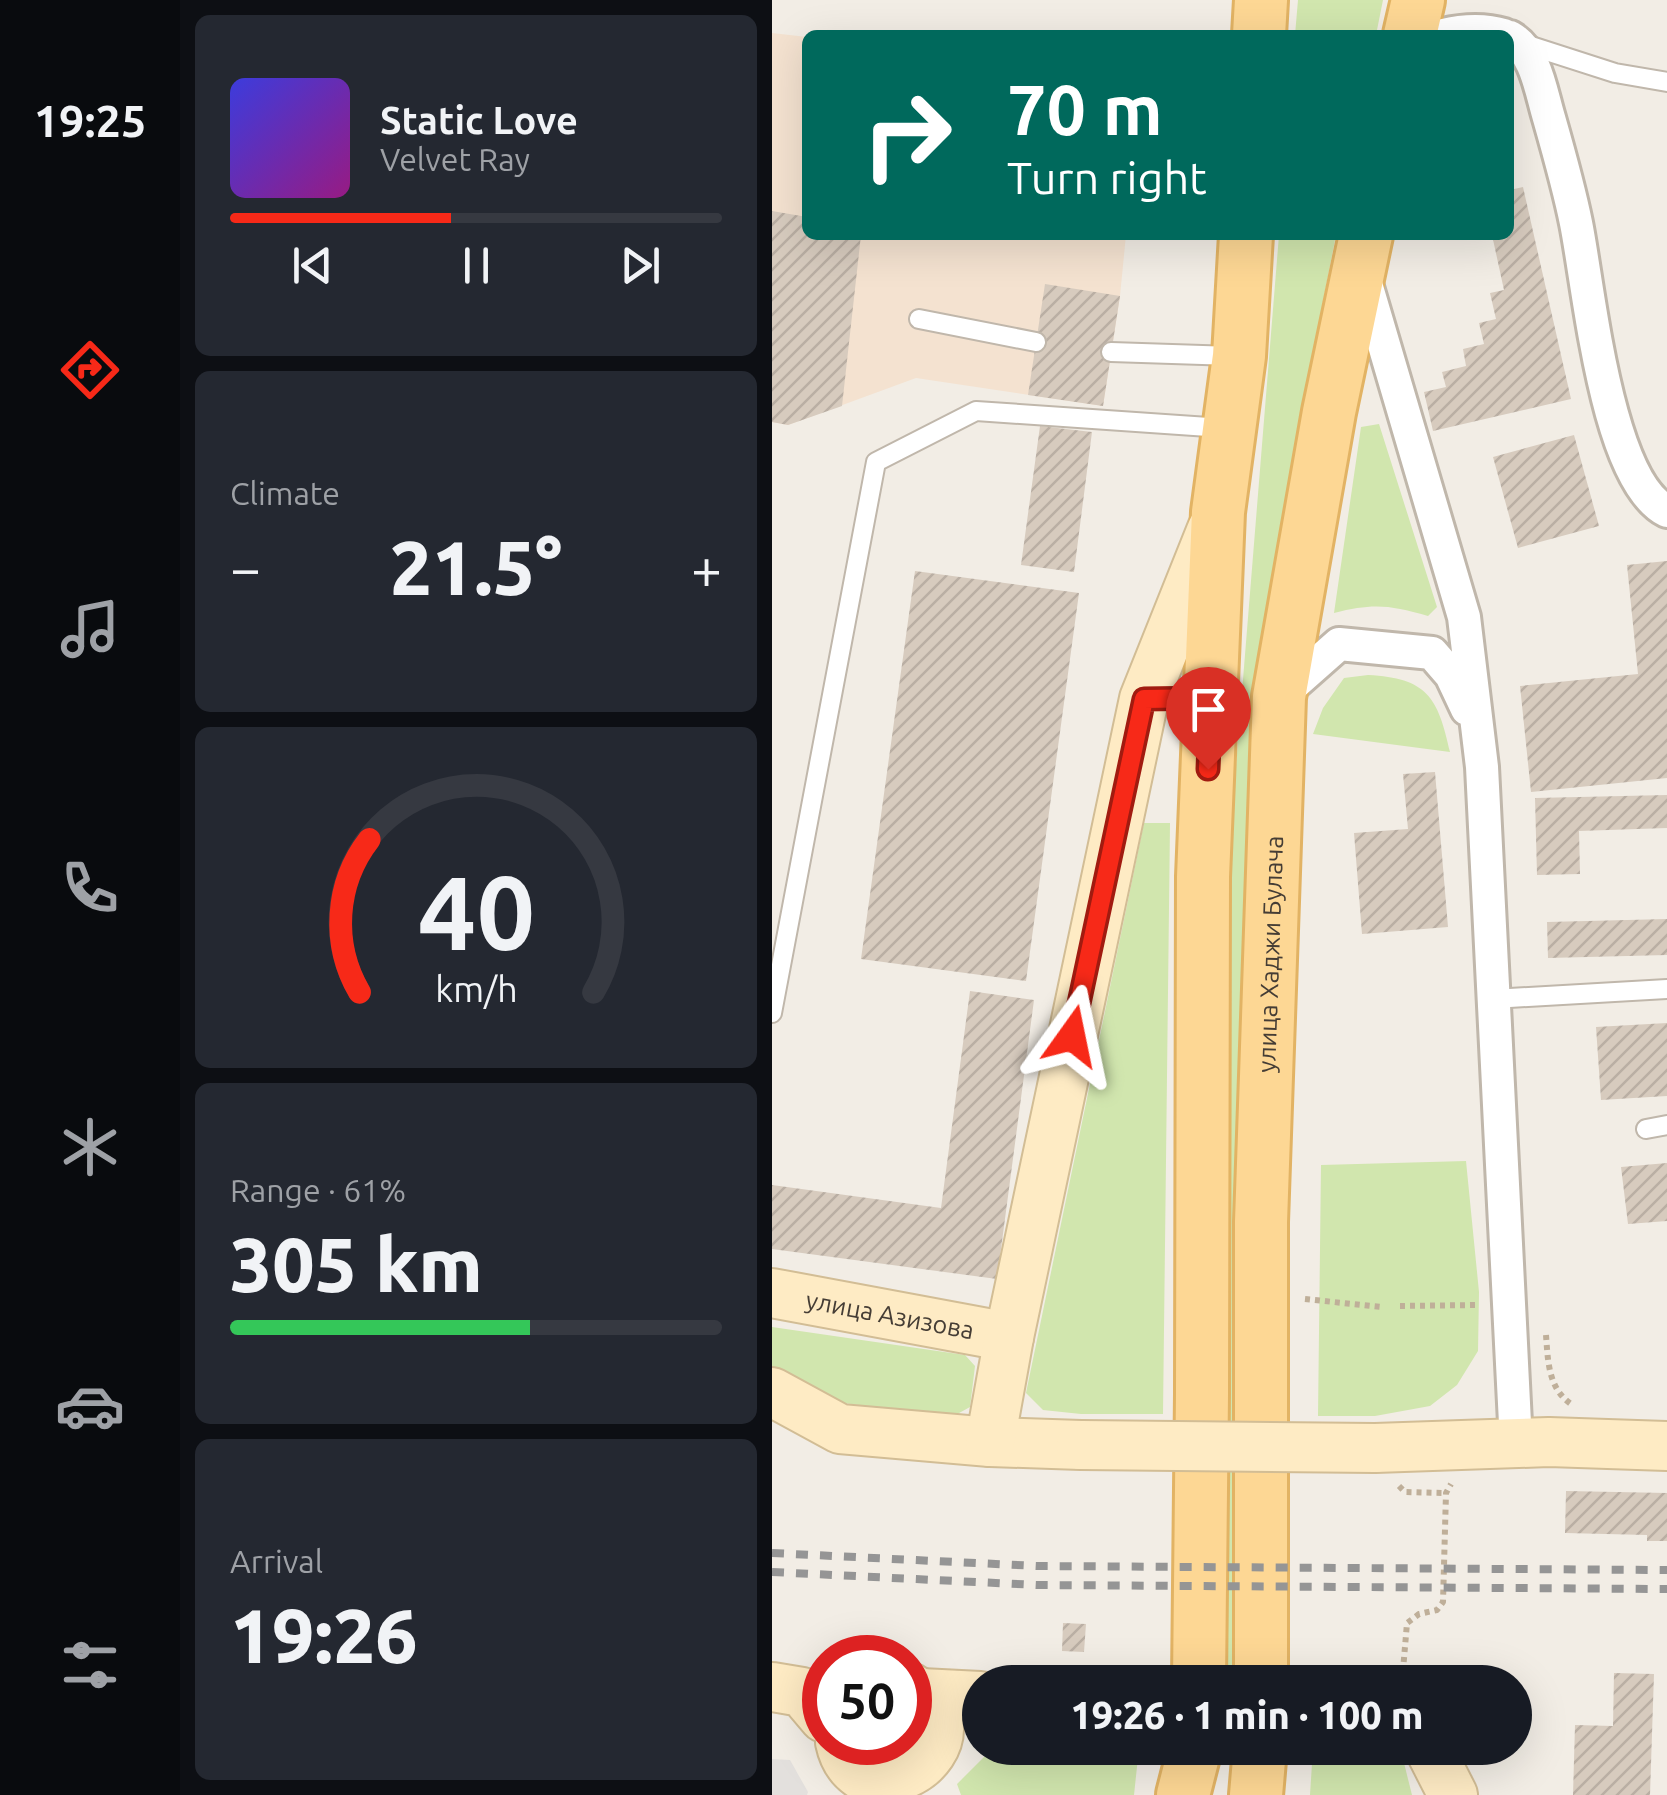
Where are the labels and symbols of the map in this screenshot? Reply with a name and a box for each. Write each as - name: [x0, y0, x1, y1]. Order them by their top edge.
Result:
- pin: [1166, 667, 1251, 770]
- street label: улица Хаджи Булача: [1252, 835, 1288, 1073]
- position arrow: [1020, 984, 1124, 1088]
- street label: улица Азизова: [804, 1286, 976, 1344]
- speed limit sign: 50: [802, 1635, 932, 1765]

